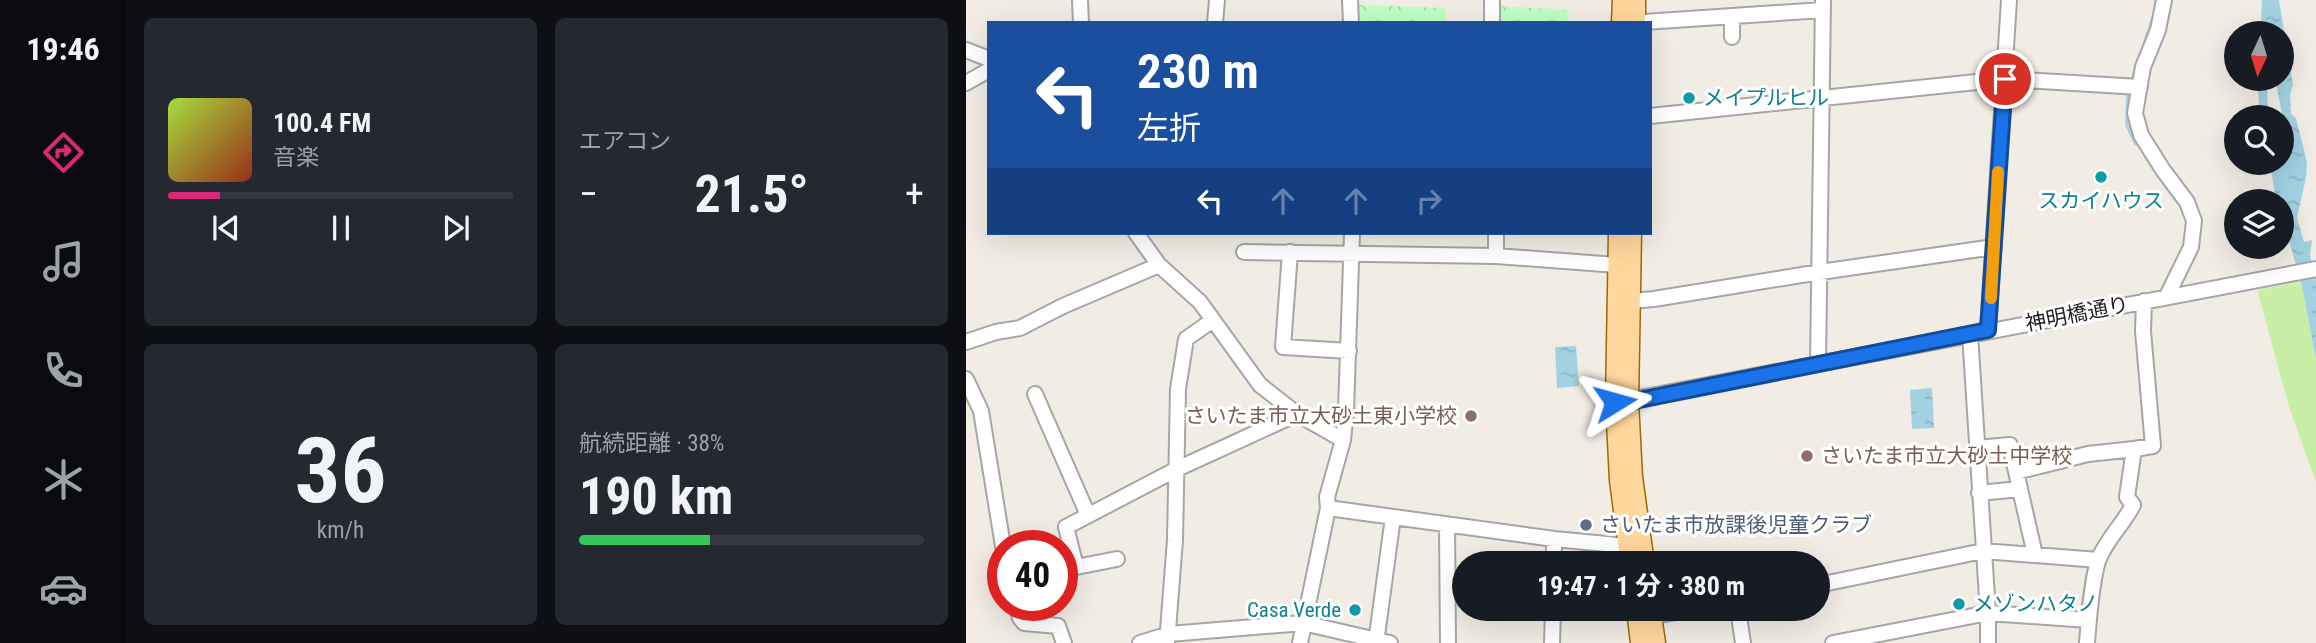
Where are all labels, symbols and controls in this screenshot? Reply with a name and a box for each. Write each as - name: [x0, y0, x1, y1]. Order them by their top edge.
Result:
- north arrow: [2224, 21, 2294, 91]
- map controls: [2224, 21, 2294, 259]
- text: 19:46: [26, 30, 100, 68]
- text: 230 m: [1137, 43, 1259, 100]
- icon: left: [1022, 49, 1113, 140]
- pin: [1975, 49, 2035, 109]
- icon: arrive: [1986, 60, 2024, 98]
- place label: メイプルヒル: [1703, 86, 1829, 110]
- marker: メイプルヒル: [1681, 90, 1697, 106]
- button: search: [2224, 105, 2294, 175]
- text: 100.4 FM: [273, 108, 371, 138]
- text: 左折: [1137, 109, 1201, 147]
- icon: directions: [39, 128, 88, 177]
- text: エアコン: [579, 128, 671, 155]
- text: 音楽: [273, 144, 319, 171]
- text: 21.5°: [694, 164, 809, 225]
- marker: スカイハウス: [2093, 169, 2109, 185]
- text: −: [579, 172, 598, 216]
- text: +: [905, 172, 924, 216]
- icon: left: [1191, 182, 1229, 220]
- icon: ahead: [1264, 182, 1302, 220]
- icon: ahead: [1337, 182, 1375, 220]
- icon: right: [1410, 182, 1448, 220]
- place label: スカイハウス: [2038, 189, 2164, 213]
- button: layers: [2224, 189, 2294, 259]
- icon: previous: [207, 209, 245, 247]
- icon: pause: [322, 209, 360, 247]
- icon: next: [437, 209, 475, 247]
- icon: music: [39, 237, 88, 286]
- street label: 神明橋通り: [2023, 292, 2131, 336]
- icon: phone: [39, 346, 88, 395]
- position arrow: [1578, 365, 1652, 439]
- place label: さいたま市立大砂土東小学校: [1185, 404, 1457, 428]
- marker: さいたま市立大砂土東小学校: [1463, 408, 1479, 424]
- text: 36: [295, 418, 386, 524]
- text: 航続距離 · 38%: [579, 430, 724, 457]
- place label: さいたま市立大砂土中学校: [1821, 444, 2072, 468]
- marker: さいたま市立大砂土中学校: [1799, 448, 1815, 464]
- icon: climate: [39, 455, 88, 504]
- text: 190 km: [579, 466, 733, 527]
- place label: さいたま市放課後児童クラブ: [1600, 513, 1872, 537]
- text: km/h: [317, 517, 364, 544]
- marker: さいたま市放課後児童クラブ: [1578, 517, 1594, 533]
- speed limit sign: 40: [987, 530, 1078, 621]
- icon: car: [39, 564, 88, 613]
- text: 19:47 · 1 分 · 380 m: [1537, 571, 1745, 601]
- place label: メゾンハタノ: [1973, 592, 2098, 616]
- marker: メゾンハタノ: [1951, 596, 1967, 612]
- place label: Casa Verde: [1247, 598, 1341, 622]
- marker: Casa Verde: [1347, 602, 1363, 618]

